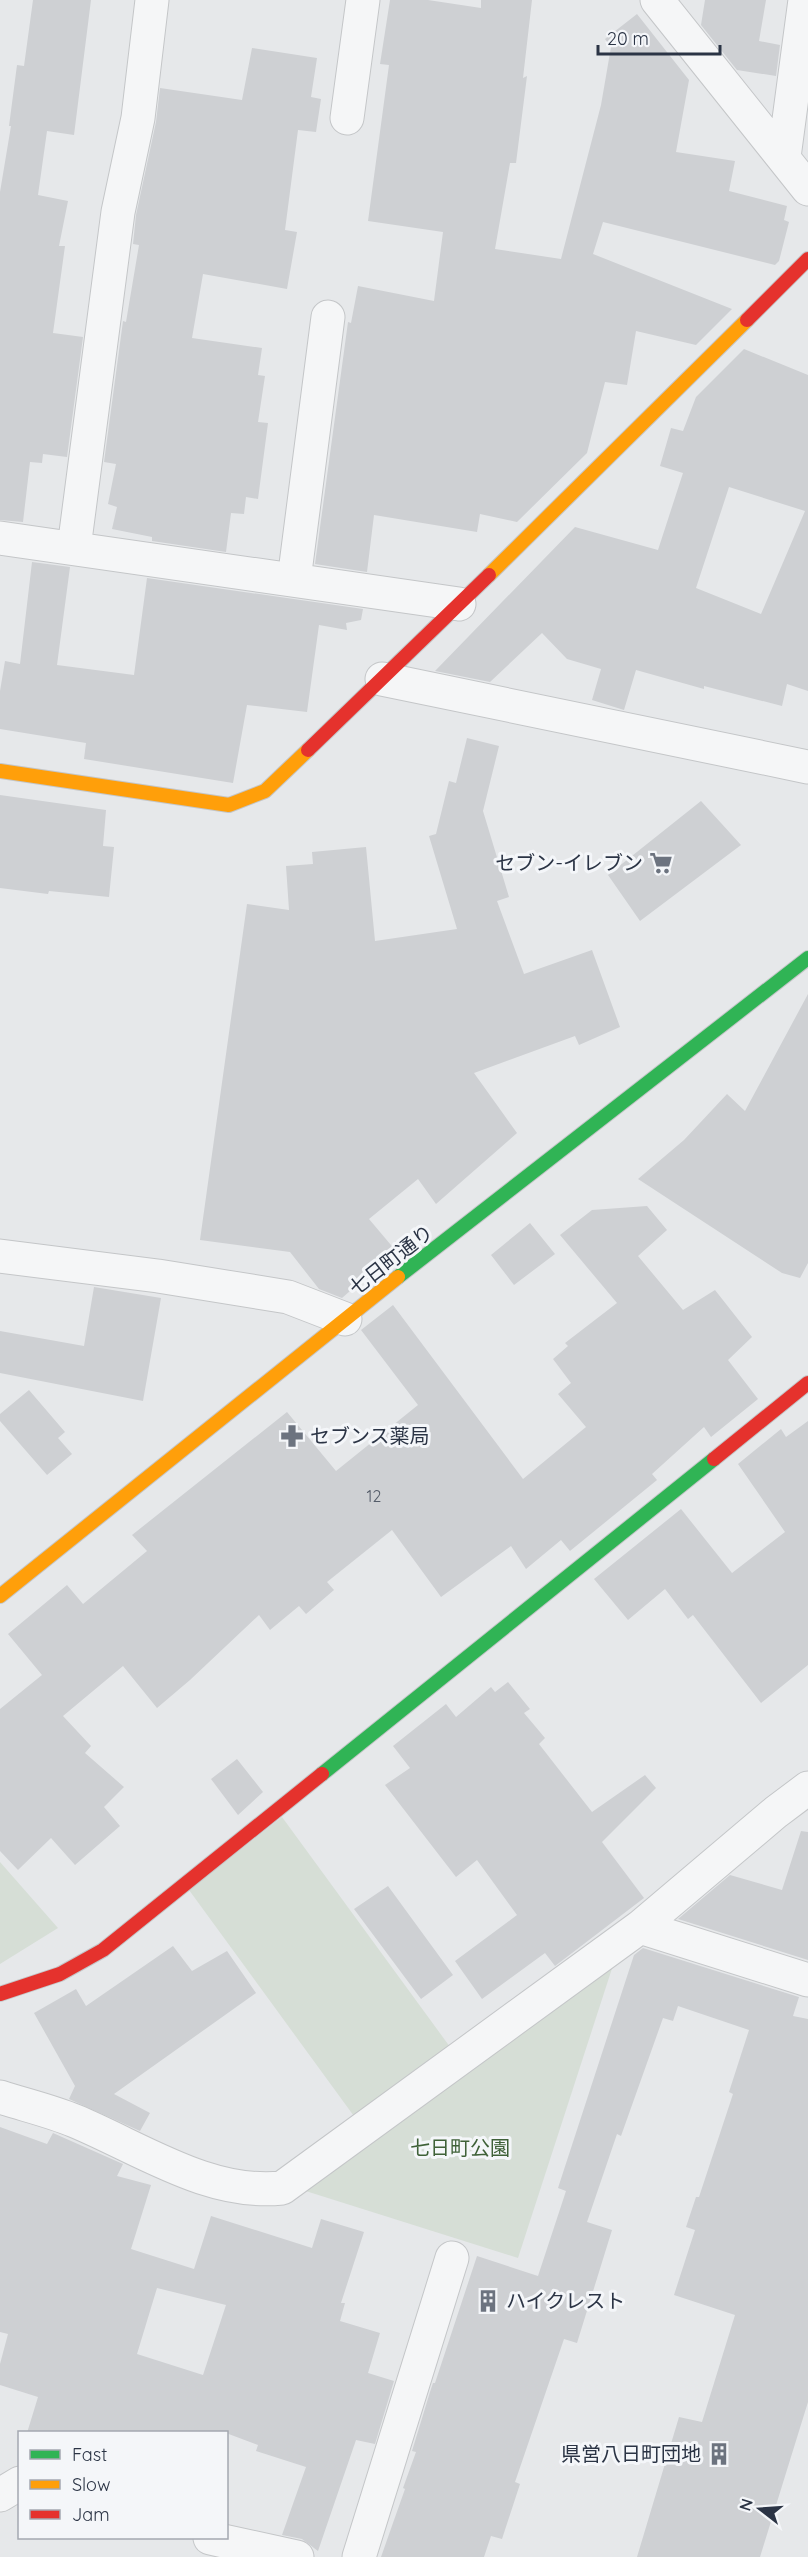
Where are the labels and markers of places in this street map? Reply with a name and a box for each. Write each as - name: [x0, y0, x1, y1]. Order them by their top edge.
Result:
- place label: セブン-イレブン: [495, 850, 643, 875]
- supermarket icon: セブン-イレブン: [648, 850, 674, 876]
- pharmacy icon: セブンス薬局: [279, 1423, 305, 1449]
- place label: セブンス薬局: [310, 1423, 430, 1448]
- building icon: ハイクレスト: [475, 2288, 501, 2314]
- place label: ハイクレスト: [506, 2288, 625, 2313]
- place label: 県営八日町団地: [561, 2441, 701, 2466]
- building icon: 県営八日町団地: [706, 2441, 732, 2467]

